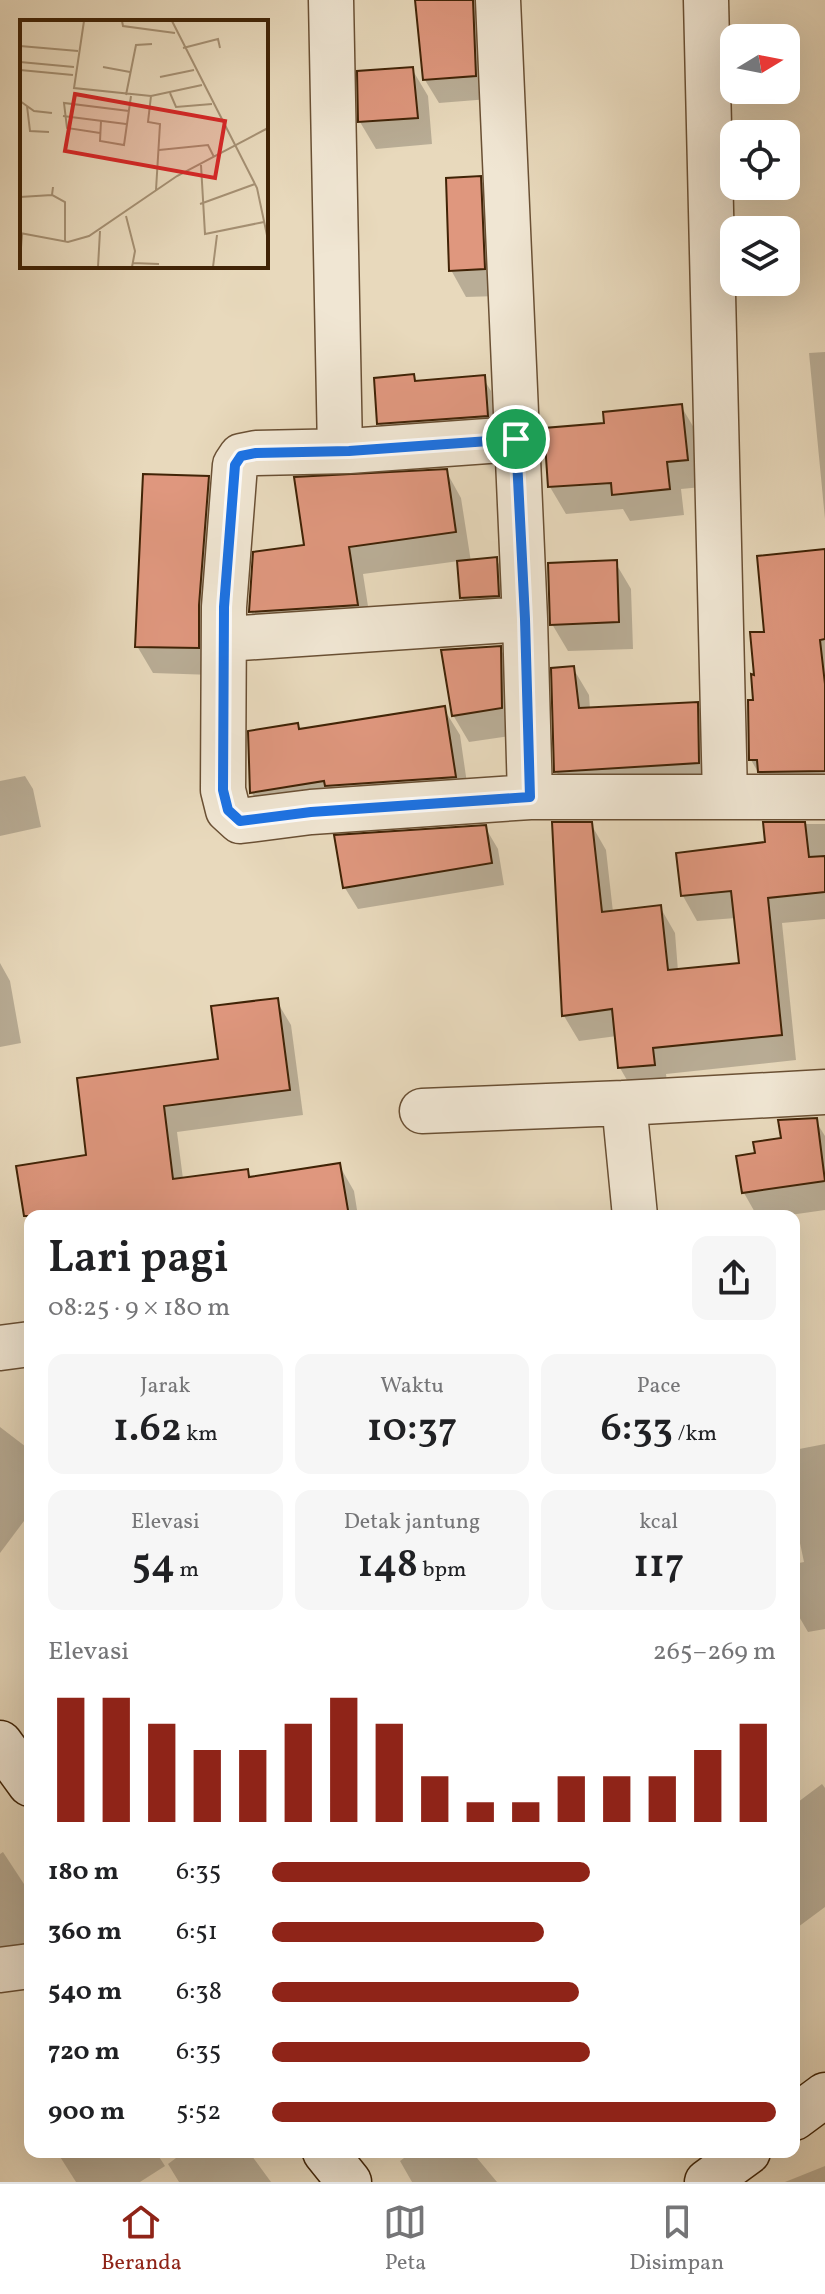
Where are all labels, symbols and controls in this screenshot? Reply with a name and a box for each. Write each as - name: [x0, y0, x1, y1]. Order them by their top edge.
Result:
- inset map: [20, 20, 268, 268]
- north arrow: [720, 24, 800, 104]
- map controls: [720, 24, 800, 296]
- button: locate: [720, 120, 800, 200]
- button: layers: [720, 216, 800, 296]
- pin: [482, 405, 550, 473]
- icon: arrive: [494, 417, 538, 461]
- text: Lari pagi: [48, 1229, 229, 1290]
- button: share: [692, 1236, 776, 1320]
- text: 08:25 · 9 × 180 m: [48, 1290, 230, 1326]
- text: Jarak: [140, 1371, 191, 1402]
- text: Waktu: [380, 1371, 444, 1402]
- text: Pace: [637, 1371, 681, 1402]
- text: 1.62: [113, 1402, 182, 1458]
- text: 10:37: [367, 1402, 457, 1458]
- text: 6:33: [600, 1402, 673, 1458]
- text: km: [182, 1419, 218, 1450]
- text: /km: [673, 1419, 717, 1450]
- text: Elevasi: [131, 1507, 200, 1538]
- text: Detak jantung: [344, 1507, 480, 1538]
- text: kcal: [639, 1507, 678, 1538]
- text: 54: [132, 1538, 175, 1594]
- text: 148: [357, 1538, 418, 1594]
- text: 117: [633, 1538, 684, 1594]
- text: m: [175, 1555, 199, 1586]
- text: bpm: [418, 1555, 467, 1586]
- text: Elevasi: [48, 1634, 129, 1670]
- text: 265–269 m: [653, 1634, 776, 1670]
- text: 180 m: [48, 1854, 119, 1890]
- text: 6:35: [176, 1854, 221, 1890]
- text: 360 m: [48, 1914, 122, 1950]
- text: 6:51: [176, 1914, 218, 1950]
- text: 540 m: [48, 1974, 122, 2010]
- text: 6:38: [176, 1974, 222, 2010]
- text: 720 m: [48, 2034, 120, 2070]
- text: 6:35: [176, 2034, 221, 2070]
- text: 900 m: [48, 2094, 125, 2130]
- text: 5:52: [176, 2094, 221, 2130]
- tab: Beranda: [101, 2200, 182, 2279]
- tab: Peta: [383, 2200, 427, 2279]
- tab: Disimpan: [629, 2200, 724, 2279]

